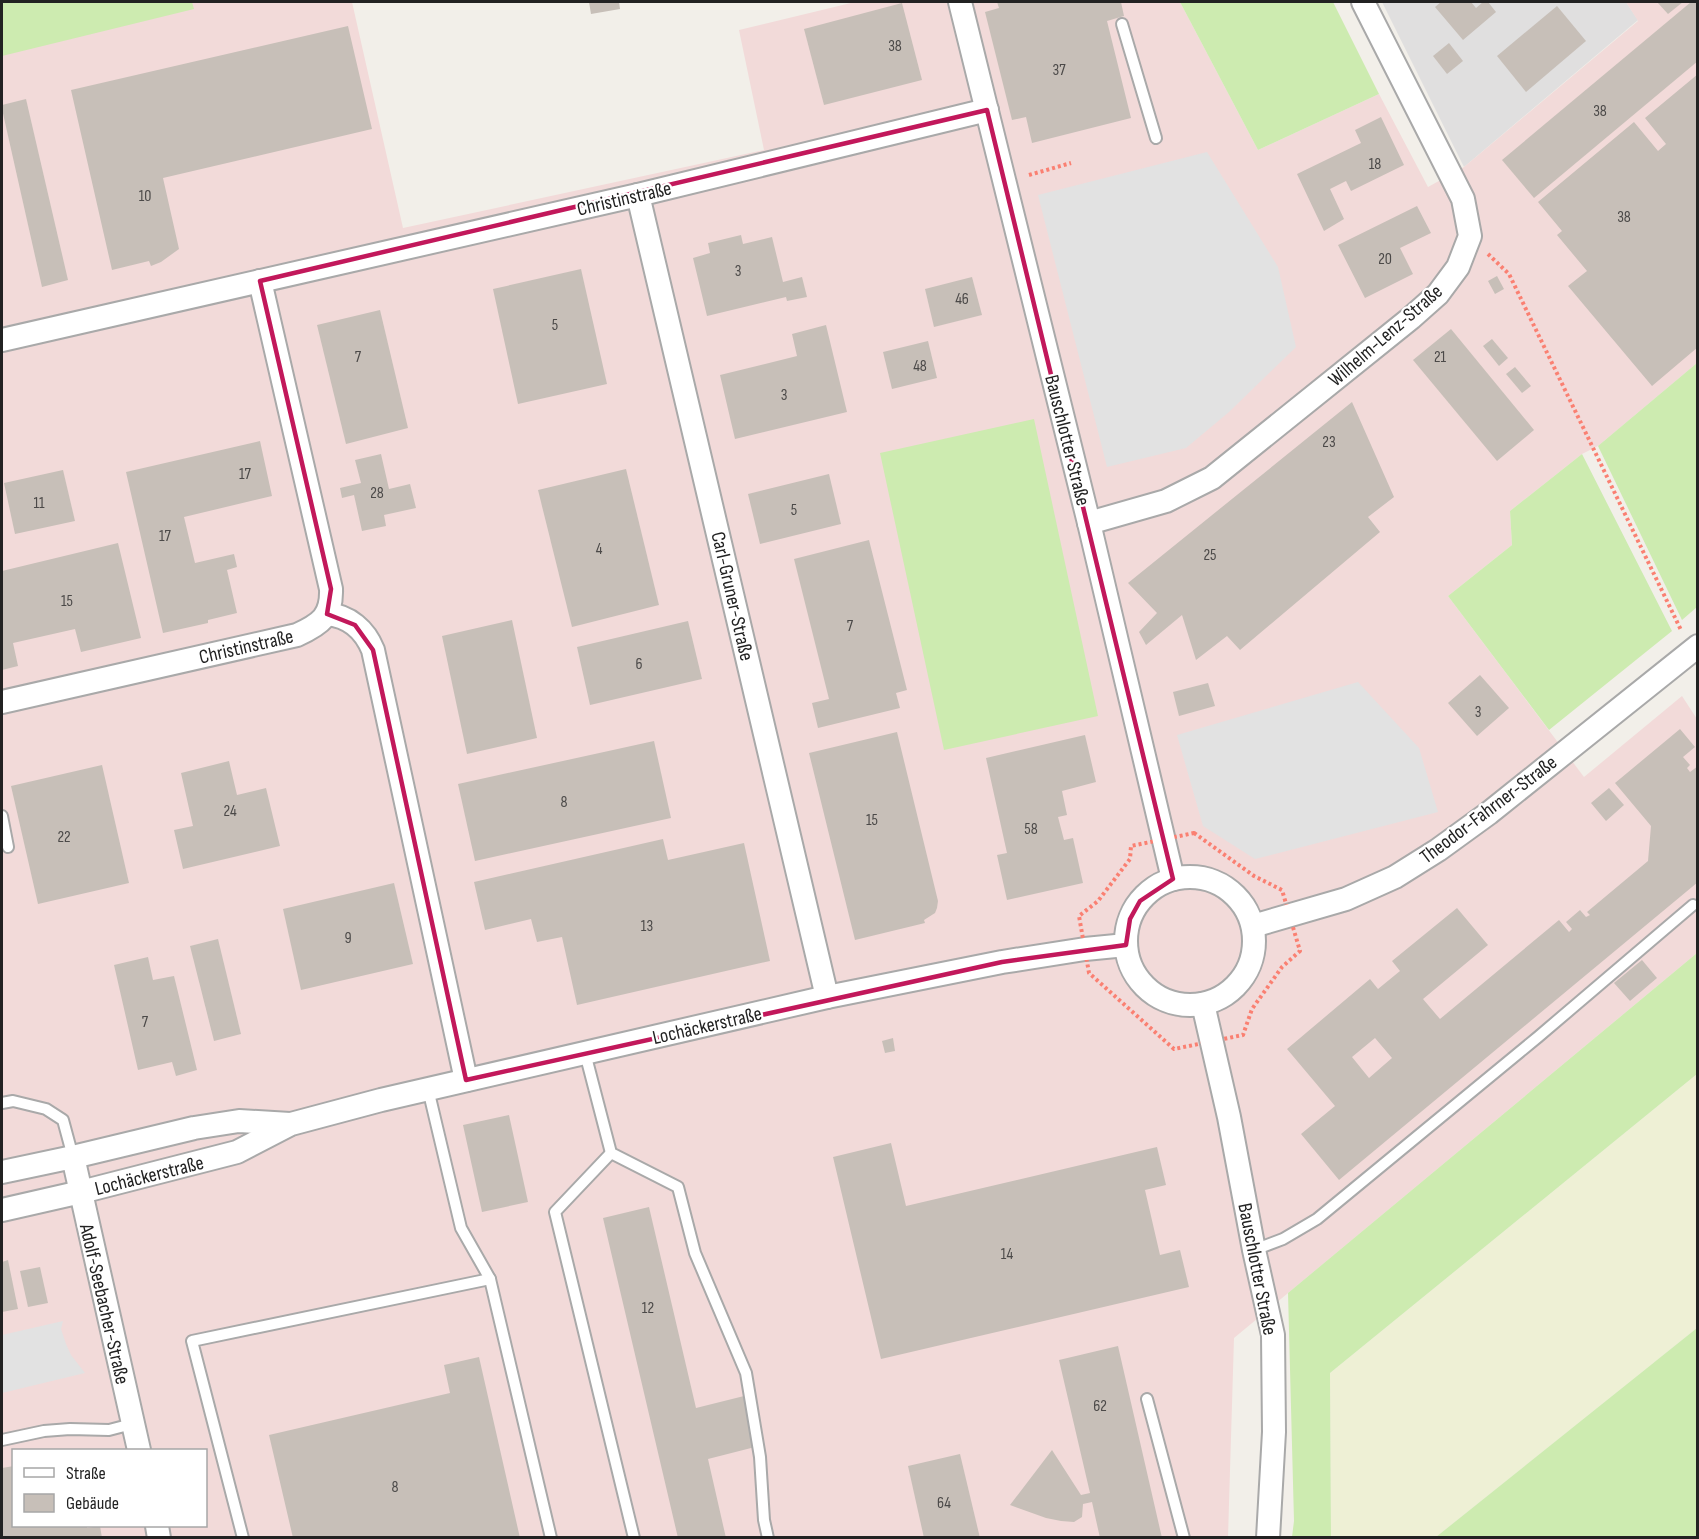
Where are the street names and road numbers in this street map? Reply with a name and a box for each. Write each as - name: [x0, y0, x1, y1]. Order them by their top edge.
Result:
- street label: Christinstraße: [575, 176, 674, 221]
- street label: Wilhelm-Lenz-Straße: [1324, 280, 1448, 392]
- street label: Bauschlotter Straße: [1039, 372, 1095, 508]
- street label: Carl-Gruner-Straße: [706, 529, 759, 663]
- street label: Christinstraße: [197, 624, 296, 669]
- street label: Theodor-Fahrner-Straße: [1415, 750, 1562, 869]
- street label: Lochäckerstraße: [650, 1002, 764, 1050]
- street label: Lochäckerstraße: [92, 1151, 206, 1201]
- street label: Bauschlotter Straße: [1232, 1201, 1282, 1337]
- street label: Adolf-Seebacher-Straße: [74, 1221, 134, 1387]

